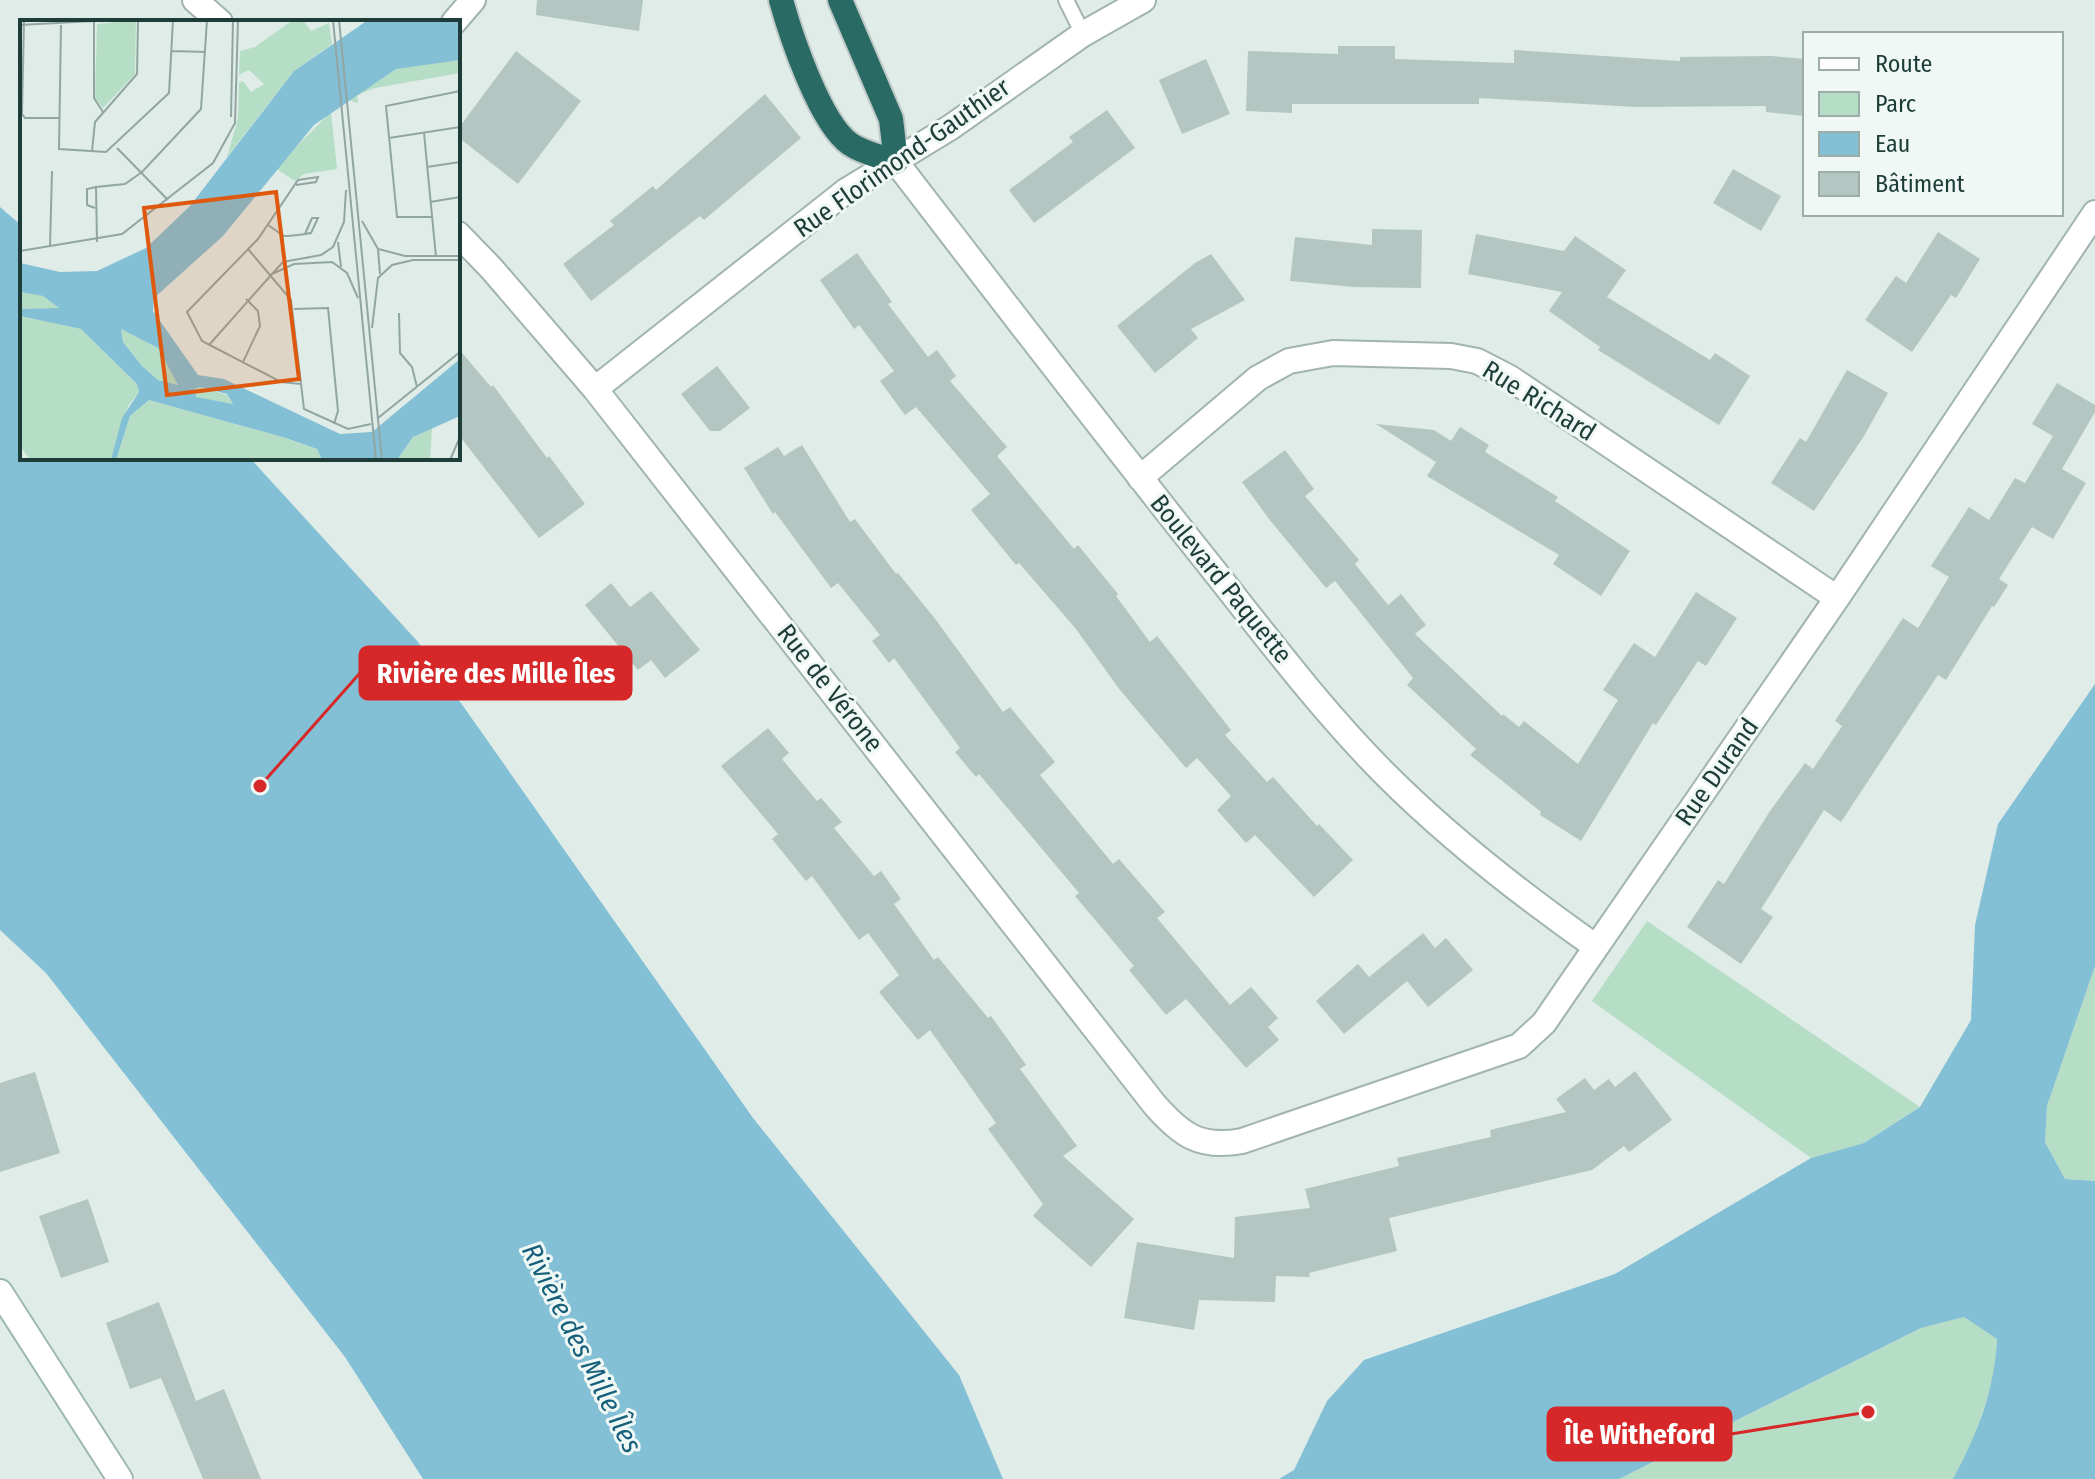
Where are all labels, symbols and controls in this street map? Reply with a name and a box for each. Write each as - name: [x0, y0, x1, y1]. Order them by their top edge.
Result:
- inset map: [20, 20, 460, 460]
- legend: [1803, 32, 2063, 216]
- text: Route: [1875, 50, 1932, 78]
- street label: Rue Florimond-Gauthier: [788, 72, 1016, 244]
- text: Parc: [1875, 90, 1916, 118]
- text: Eau: [1875, 130, 1910, 158]
- text: Bâtiment: [1875, 170, 1965, 198]
- street label: Rue Richard: [1477, 354, 1601, 448]
- street label: Boulevard Paquette: [1143, 488, 1299, 670]
- street label: Rue de Vérone: [771, 618, 889, 758]
- callout: Rivière des Mille Îles: [360, 647, 631, 699]
- text: Rivière des Mille Îles: [377, 657, 615, 690]
- street label: Rue Durand: [1669, 712, 1765, 832]
- water label: Rivière des Mille Îles: [515, 1238, 649, 1458]
- callout: Île Witheford: [1548, 1408, 1731, 1460]
- text: Île Witheford: [1562, 1418, 1716, 1451]

